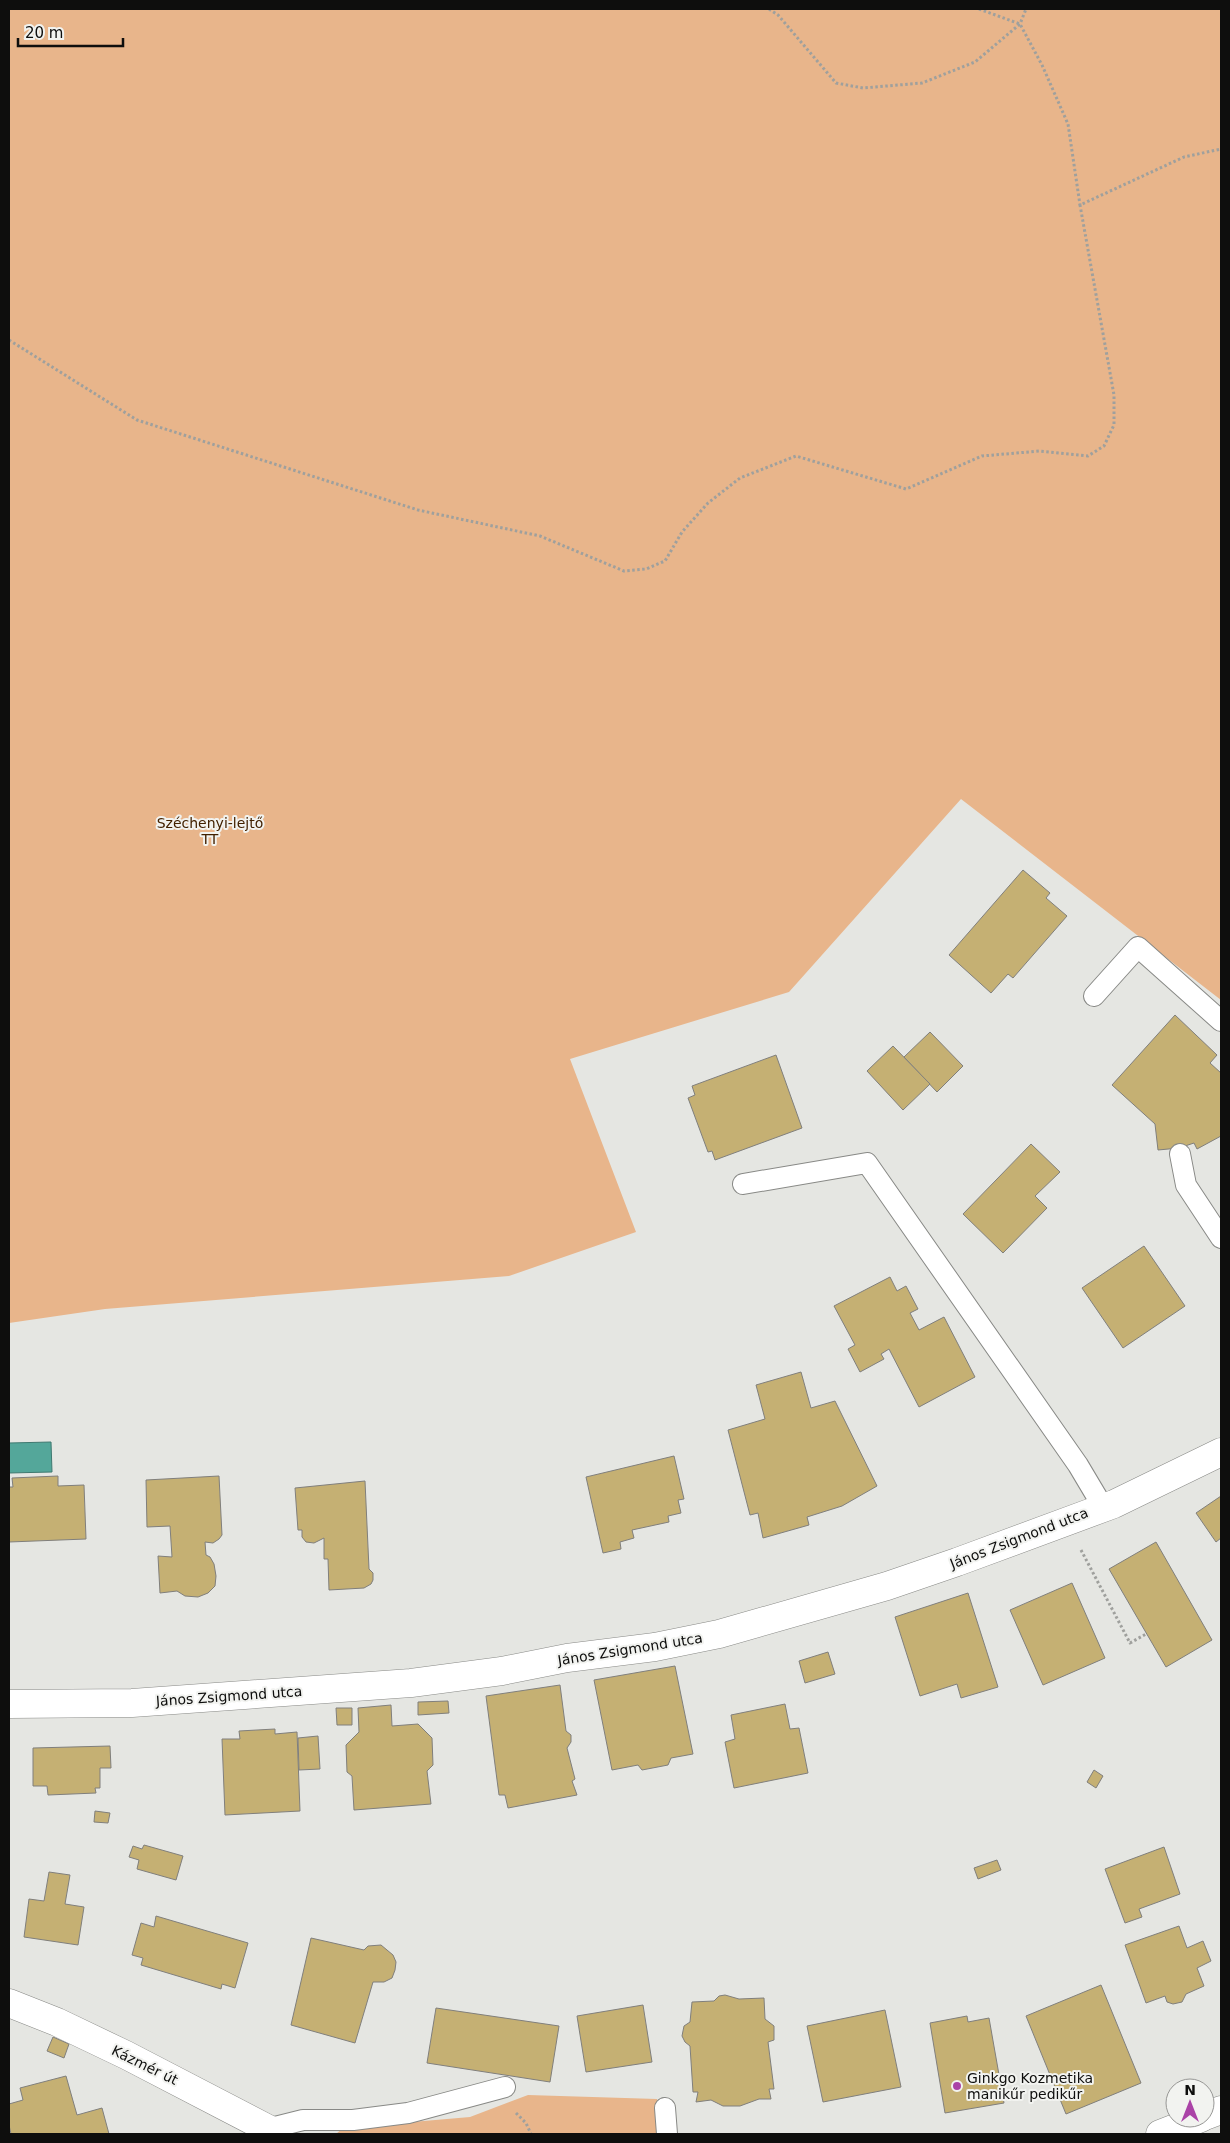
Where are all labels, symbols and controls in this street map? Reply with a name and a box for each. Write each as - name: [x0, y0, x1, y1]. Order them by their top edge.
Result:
- scale bar: [18, 15, 122, 47]
- text: 20 m: [25, 24, 63, 42]
- park label: Széchenyi-lejtő TT: [157, 815, 263, 847]
- street label: János Zsigmond utca: [947, 1504, 1090, 1572]
- street label: János Zsigmond utca: [555, 1630, 704, 1669]
- street label: János Zsigmond utca: [154, 1683, 303, 1709]
- street label: Kázmér út: [109, 2042, 181, 2088]
- place label: Ginkgo Kozmetika manikűr pedikűr: [967, 2070, 1093, 2102]
- north arrow: [1165, 2078, 1215, 2128]
- marker: Ginkgo Kozmetika manikűr pedikűr: [951, 2080, 963, 2092]
- text: N: [1184, 2082, 1196, 2098]

